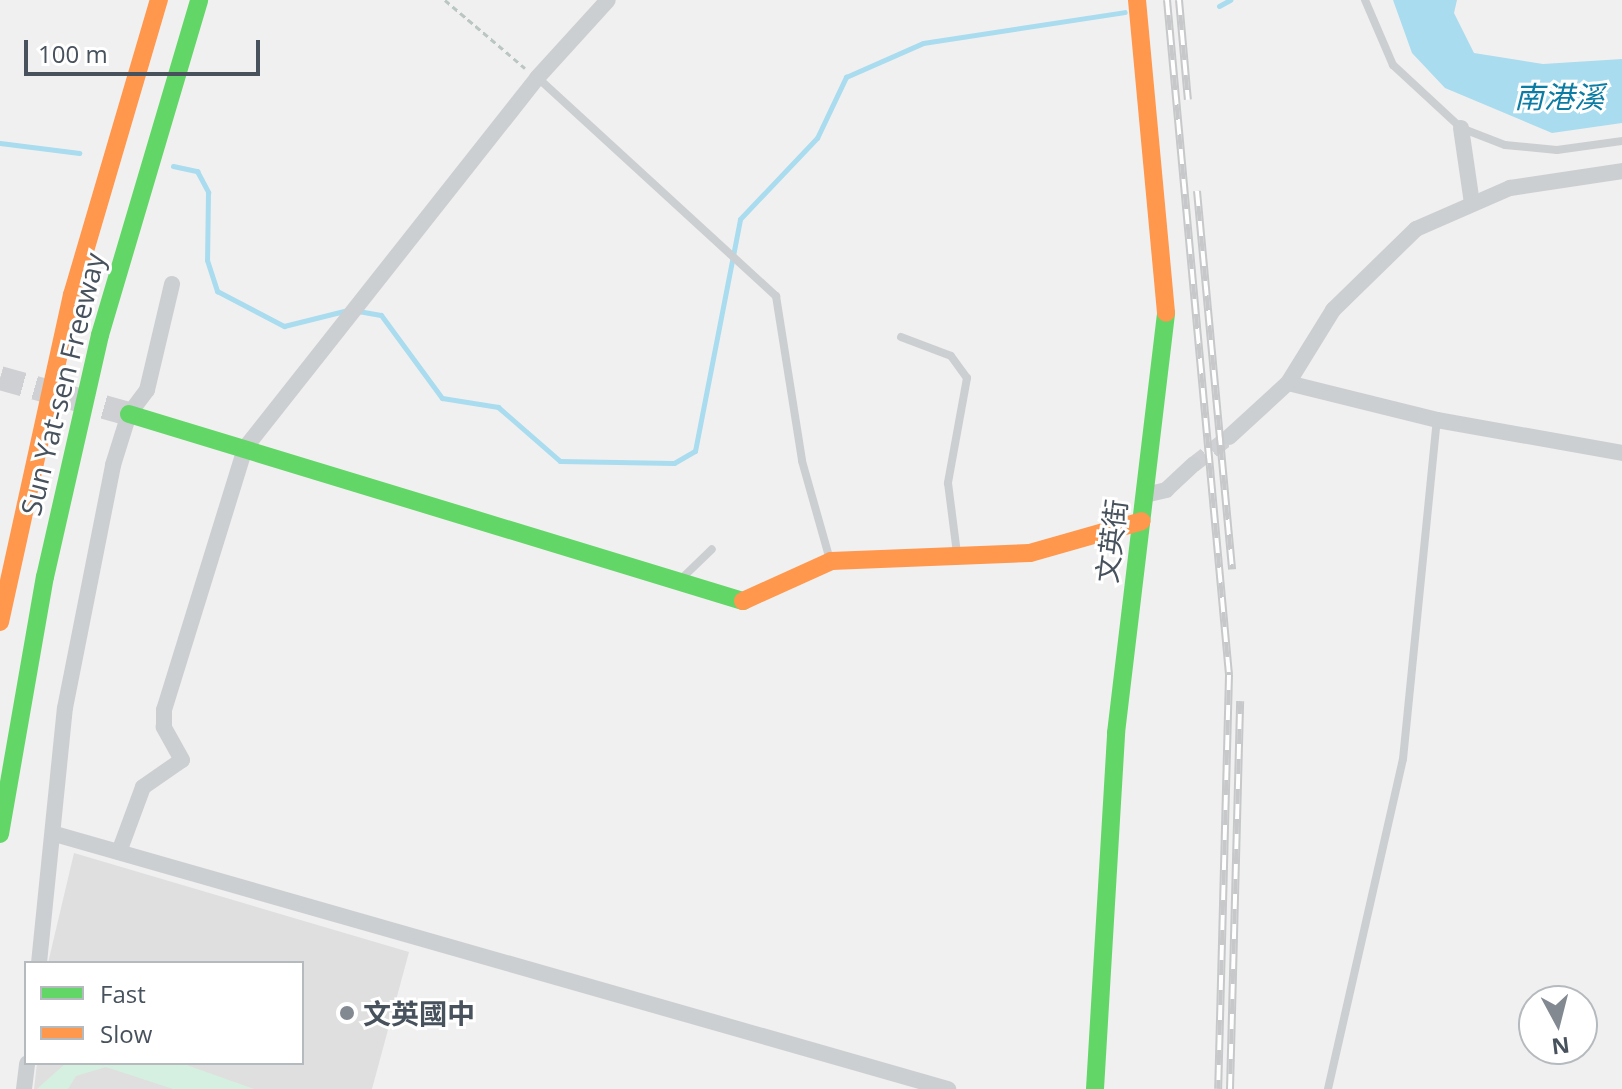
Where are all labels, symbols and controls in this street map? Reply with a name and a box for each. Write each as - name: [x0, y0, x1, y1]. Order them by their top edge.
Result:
- scale bar: [28, 24, 264, 74]
- text: 100 m: [38, 37, 108, 70]
- water label: 南港溪: [1514, 79, 1604, 115]
- street label: Sun Yat-sen Freeway: [13, 249, 111, 519]
- street label: 文英街: [1089, 497, 1133, 585]
- legend: [24, 961, 304, 1065]
- text: Fast: [100, 977, 146, 1010]
- north arrow: [1518, 985, 1598, 1065]
- place label: 文英國中: [363, 996, 475, 1030]
- marker: 文英國中: [338, 1004, 356, 1022]
- text: Slow: [100, 1017, 152, 1050]
- text: N: [1550, 1031, 1571, 1063]

